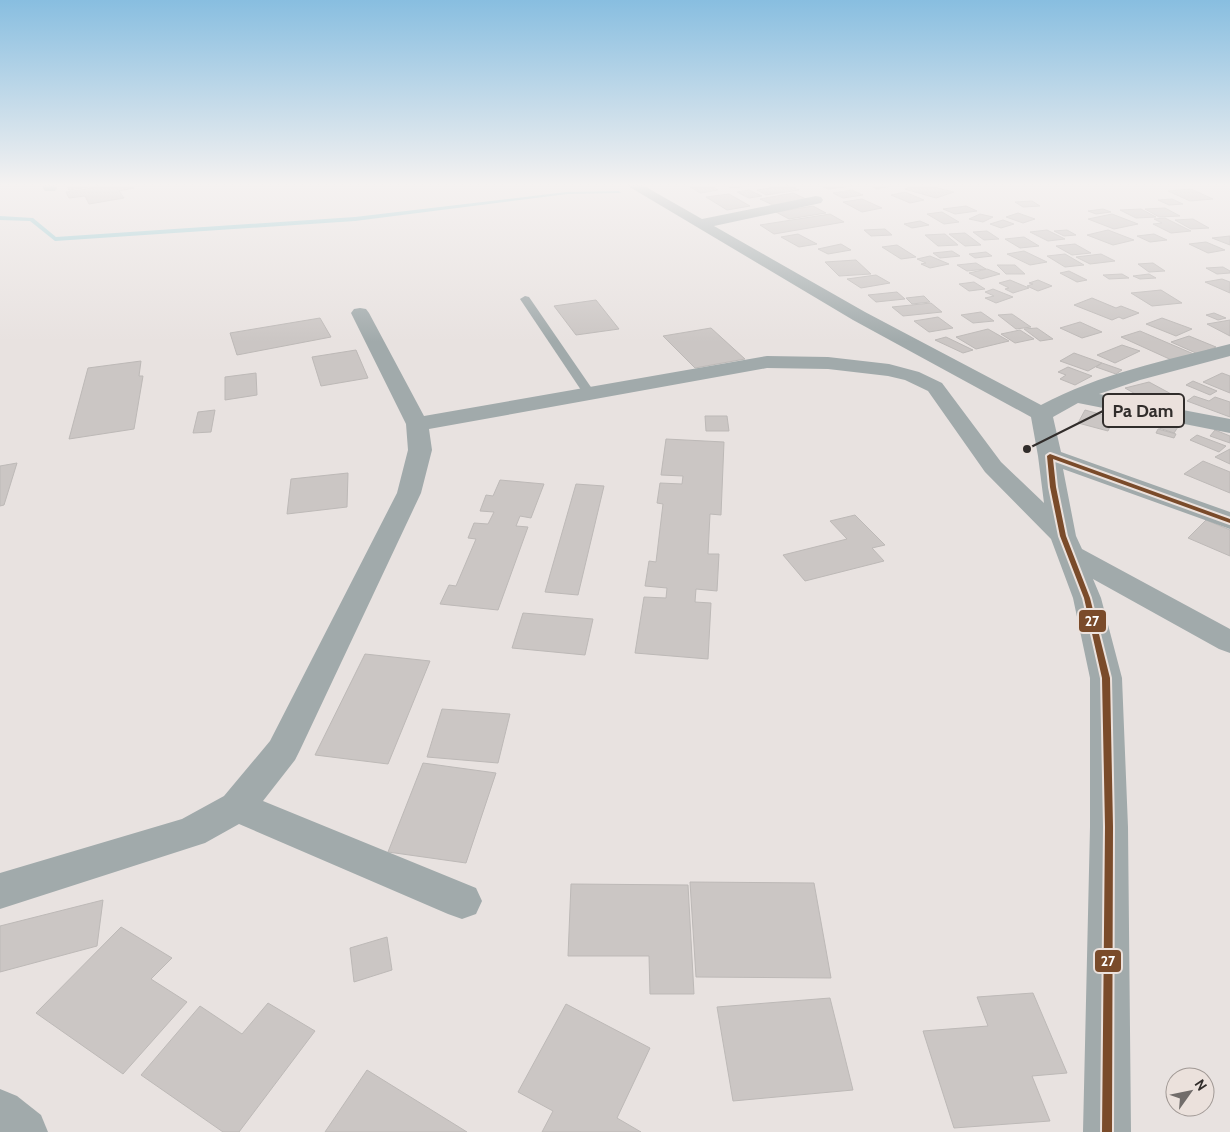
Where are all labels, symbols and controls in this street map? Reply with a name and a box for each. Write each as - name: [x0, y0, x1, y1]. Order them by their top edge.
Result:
- callout: Pa Dam: [1103, 394, 1184, 427]
- text: Pa Dam: [1113, 400, 1173, 422]
- line badge: 27: [1078, 609, 1107, 633]
- text: 27: [1085, 612, 1100, 630]
- line badge: 27: [1094, 949, 1122, 973]
- text: 27: [1101, 952, 1116, 970]
- north arrow: [1165, 1067, 1215, 1117]
- text: N: [1191, 1076, 1211, 1094]

